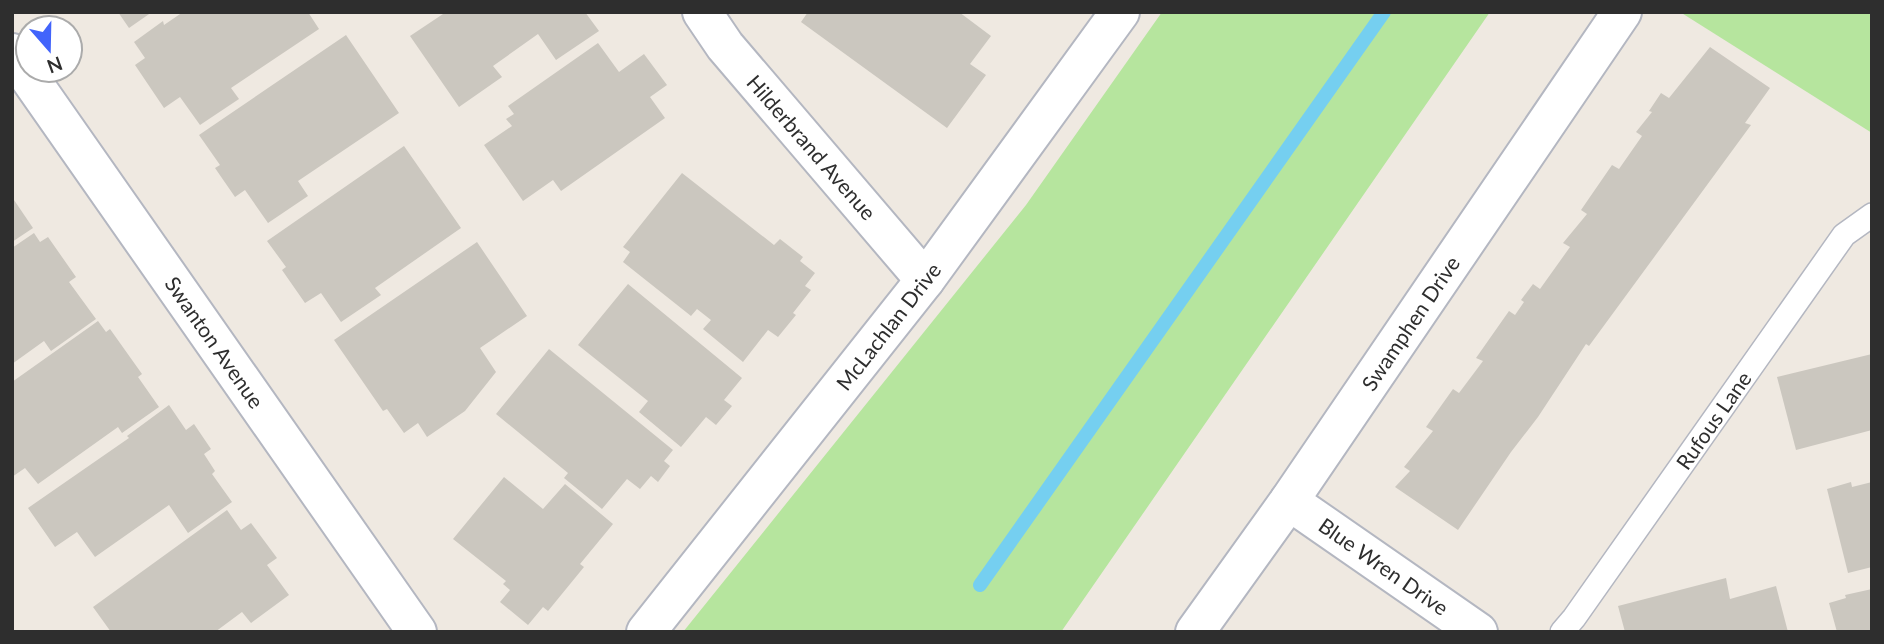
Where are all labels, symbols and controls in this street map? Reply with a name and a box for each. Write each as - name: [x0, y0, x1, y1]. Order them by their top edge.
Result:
- north arrow: [14, 14, 84, 84]
- text: N: [44, 52, 66, 79]
- street label: Hilderbrand Avenue: [742, 69, 882, 225]
- street label: Swamphen Drive: [1356, 251, 1464, 395]
- street label: McLachlan Drive: [831, 257, 945, 395]
- street label: Swanton Avenue: [160, 271, 270, 413]
- street label: Rufous Lane: [1670, 366, 1756, 474]
- street label: Blue Wren Drive: [1314, 512, 1454, 620]

